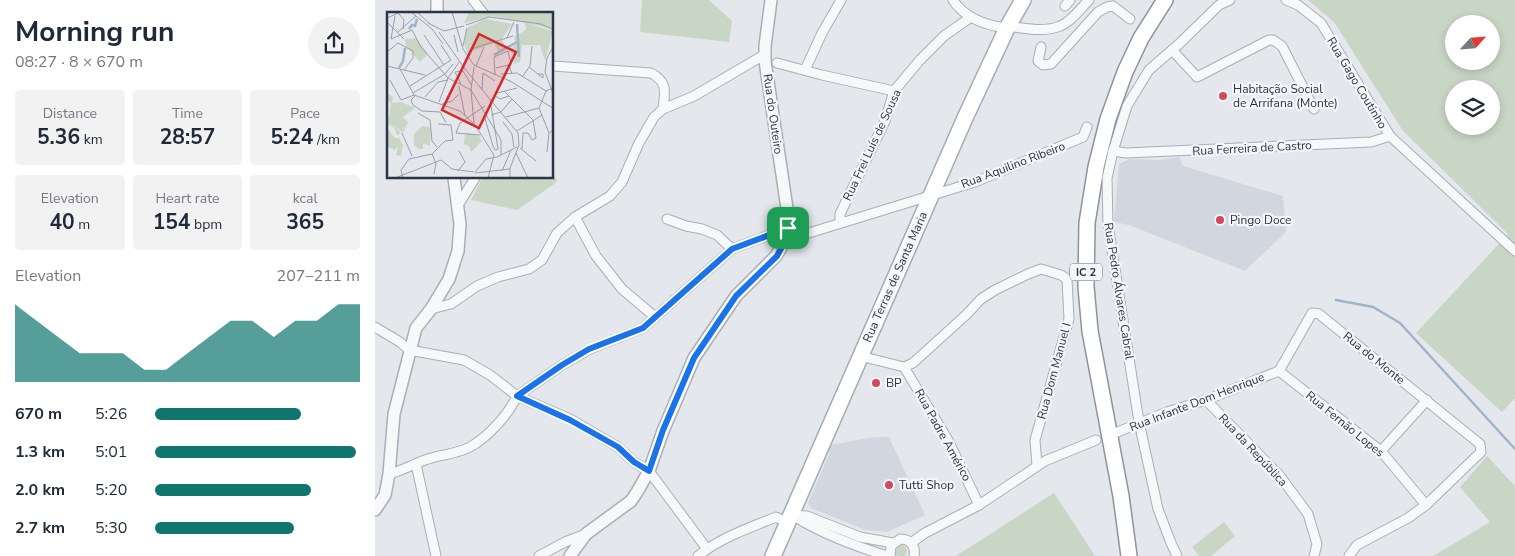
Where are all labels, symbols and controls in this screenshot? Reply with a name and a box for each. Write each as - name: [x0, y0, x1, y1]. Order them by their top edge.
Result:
- inset map: [387, 12, 554, 179]
- text: Morning run: [15, 13, 174, 51]
- north arrow: [1445, 15, 1500, 70]
- map controls: [1445, 15, 1500, 135]
- button: share: [308, 17, 360, 69]
- street label: Rua Gago Coutinho: [1323, 34, 1391, 132]
- text: 08:27 · 8 × 670 m: [15, 51, 143, 73]
- street label: Rua do Outeiro: [759, 73, 787, 156]
- button: layers: [1445, 80, 1500, 135]
- place label: Habitação Social de Arrifana (Monte): [1233, 81, 1338, 111]
- street label: Rua Frei Luís de Sousa: [839, 87, 905, 203]
- marker: Habitação Social de Arrifana (Monte): [1217, 90, 1229, 102]
- text: Distance: [43, 104, 97, 123]
- text: Time: [172, 104, 203, 123]
- text: Pace: [290, 104, 320, 123]
- text: 5.36: [37, 123, 80, 151]
- text: 28:57: [160, 123, 215, 151]
- text: 5:24: [270, 123, 313, 151]
- text: km: [80, 130, 103, 149]
- text: /km: [313, 130, 340, 149]
- street label: Rua Ferreira de Castro: [1192, 137, 1313, 159]
- street label: Rua Aquilino Ribeiro: [959, 138, 1068, 192]
- text: Elevation: [41, 189, 99, 208]
- text: Heart rate: [155, 189, 220, 208]
- text: kcal: [293, 189, 318, 208]
- pin: [767, 207, 809, 249]
- text: 40: [49, 208, 75, 236]
- text: 154: [153, 208, 190, 236]
- text: 365: [286, 208, 324, 236]
- street label: Rua Terras de Santa Maria: [859, 209, 931, 345]
- place label: Pingo Doce: [1230, 212, 1291, 228]
- icon: arrive: [774, 214, 802, 242]
- marker: Pingo Doce: [1214, 214, 1226, 226]
- text: m: [75, 215, 90, 234]
- text: bpm: [190, 215, 222, 234]
- street label: Rua Pedro Álvares Cabral: [1100, 221, 1138, 361]
- road number: IC 2: [1070, 264, 1102, 280]
- text: Elevation: [15, 265, 81, 287]
- text: 207–211 m: [277, 265, 360, 287]
- street label: Rua Dom Manuel I: [1033, 321, 1075, 421]
- street label: Rua do Monte: [1340, 328, 1408, 388]
- street label: Rua Infante Dom Henrique: [1127, 369, 1267, 435]
- place label: BP: [886, 375, 902, 391]
- marker: BP: [870, 377, 882, 389]
- street label: Rua Padre Américo: [911, 386, 975, 484]
- street label: Rua Fernão Lopes: [1302, 387, 1388, 461]
- text: 670 m: [15, 403, 62, 425]
- text: 5:26: [95, 403, 127, 425]
- street label: Rua da República: [1215, 410, 1291, 490]
- text: 1.3 km: [15, 441, 65, 463]
- text: 5:01: [95, 441, 127, 463]
- place label: Tutti Shop: [899, 477, 954, 493]
- text: 2.0 km: [15, 479, 65, 501]
- text: 5:20: [95, 479, 127, 501]
- marker: Tutti Shop: [883, 479, 895, 491]
- text: 2.7 km: [15, 517, 65, 539]
- text: 5:30: [95, 517, 127, 539]

